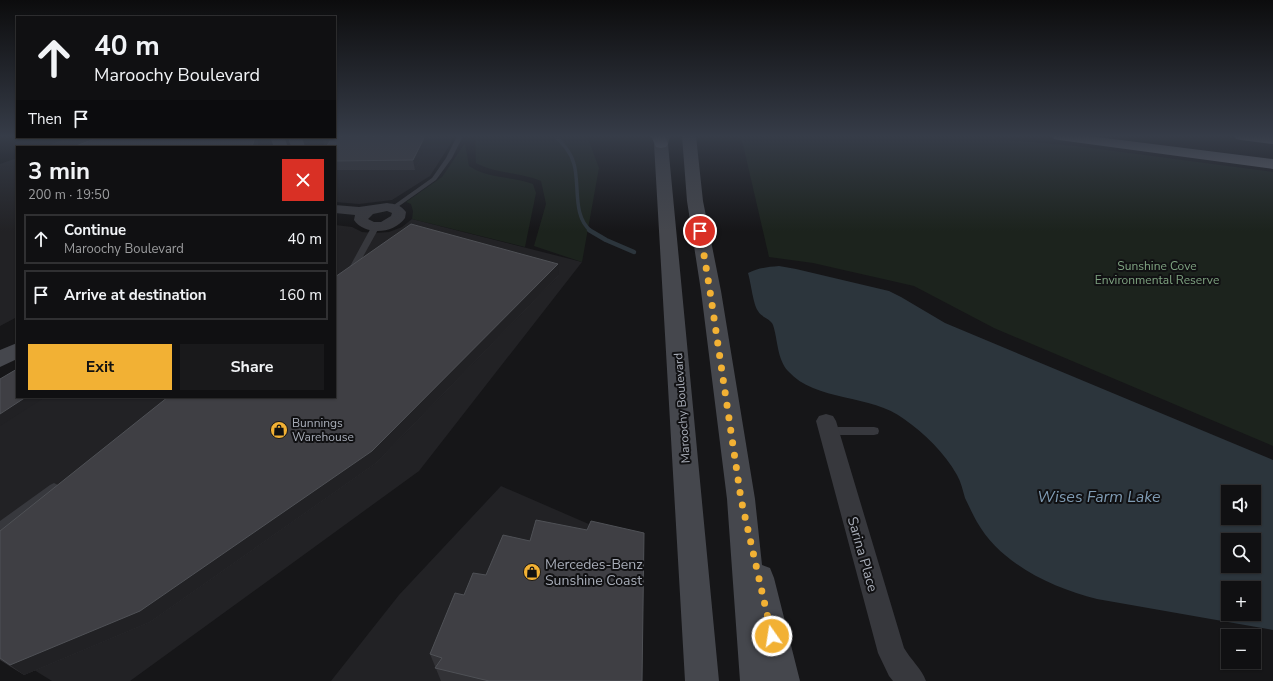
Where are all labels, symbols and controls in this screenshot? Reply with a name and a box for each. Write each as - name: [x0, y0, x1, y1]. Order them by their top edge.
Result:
- text: 40 m: [94, 27, 160, 65]
- icon: ahead: [28, 32, 80, 84]
- text: Maroochy Boulevard: [94, 63, 260, 87]
- icon: arrive: [70, 108, 92, 130]
- text: Then: [28, 109, 62, 129]
- text: 3 min: [28, 155, 90, 187]
- button: close: [282, 159, 324, 201]
- text: 200 m · 19:50: [28, 186, 110, 204]
- pin: [683, 214, 717, 248]
- text: Continue: [64, 220, 126, 240]
- icon: arrive: [689, 220, 711, 242]
- icon: ahead: [30, 228, 52, 250]
- text: 40 m: [287, 229, 322, 249]
- text: Maroochy Boulevard: [64, 240, 184, 258]
- park label: Sunshine Cove Environmental Reserve: [1095, 258, 1219, 288]
- icon: arrive: [30, 284, 52, 306]
- text: Arrive at destination: [64, 285, 207, 305]
- text: 160 m: [278, 285, 322, 305]
- button: Exit: [28, 344, 172, 390]
- button: Share: [180, 344, 324, 390]
- street label: Maroochy Boulevard: [670, 352, 694, 464]
- place label: Bunnings Warehouse: [292, 415, 354, 445]
- shop icon: Bunnings Warehouse: [269, 420, 289, 440]
- map controls: [1221, 485, 1261, 669]
- button: sound: [1221, 485, 1261, 525]
- water label: Wises Farm Lake: [1037, 486, 1161, 508]
- street label: Sarina Place: [843, 514, 882, 594]
- button: search: [1221, 533, 1261, 573]
- place label: Mercedes-Benz Sunshine Coast: [545, 555, 643, 590]
- shop icon: Mercedes-Benz Sunshine Coast: [522, 562, 542, 582]
- button: +: [1221, 581, 1261, 621]
- position arrow: [751, 615, 793, 657]
- button: −: [1221, 629, 1261, 669]

